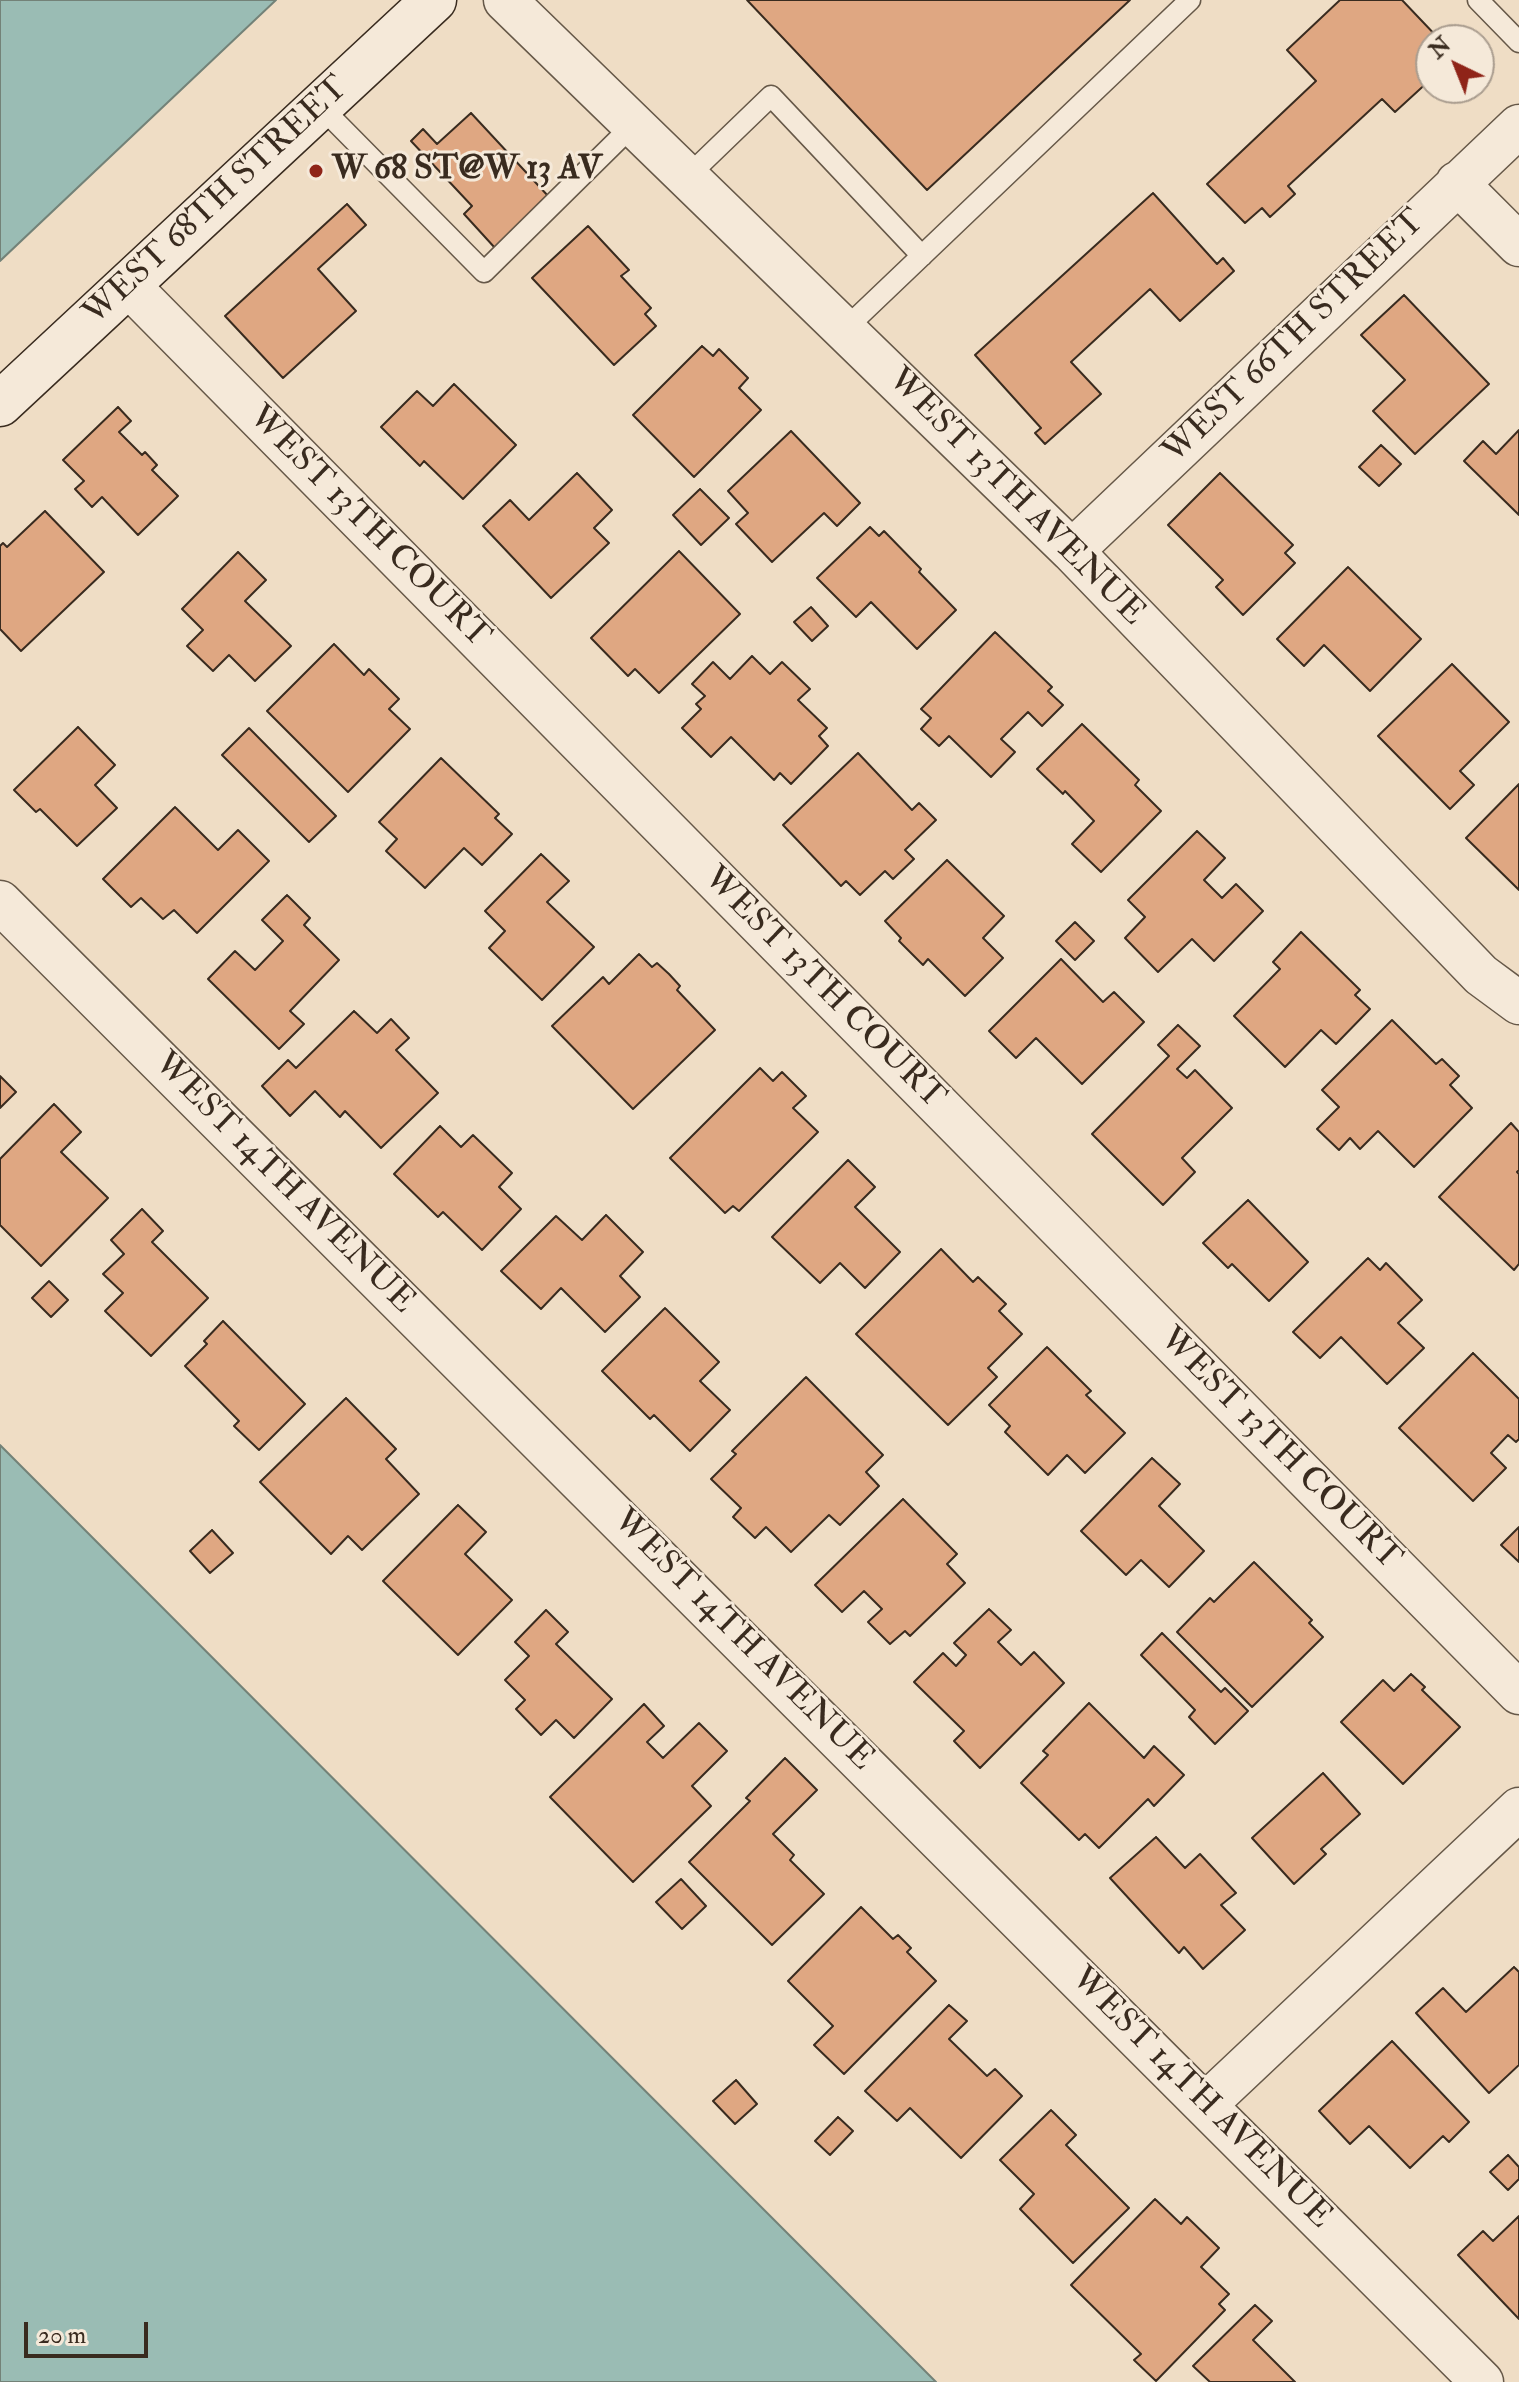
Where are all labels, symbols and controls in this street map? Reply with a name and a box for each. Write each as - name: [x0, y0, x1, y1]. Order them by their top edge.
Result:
- north arrow: [1415, 24, 1495, 104]
- text: N: [1423, 31, 1457, 65]
- street label: WEST 68TH STREET: [76, 69, 358, 335]
- place label: W 68 ST@W 13 AV: [332, 151, 602, 191]
- marker: W 68 ST@W 13 AV: [307, 162, 325, 180]
- street label: WEST 66TH STREET: [1156, 203, 1434, 473]
- street label: WEST 13TH AVENUE: [878, 361, 1152, 635]
- street label: WEST 13TH COURT: [238, 398, 498, 658]
- street label: WEST 13TH COURT: [693, 859, 953, 1119]
- street label: WEST 14TH AVENUE: [144, 1045, 422, 1323]
- street label: WEST 13TH COURT: [1149, 1320, 1409, 1580]
- street label: WEST 14TH AVENUE: [603, 1502, 881, 1780]
- street label: WEST 14TH AVENUE: [1061, 1960, 1339, 2238]
- scale bar: [28, 2306, 152, 2356]
- text: 20 m: [38, 2320, 86, 2351]

